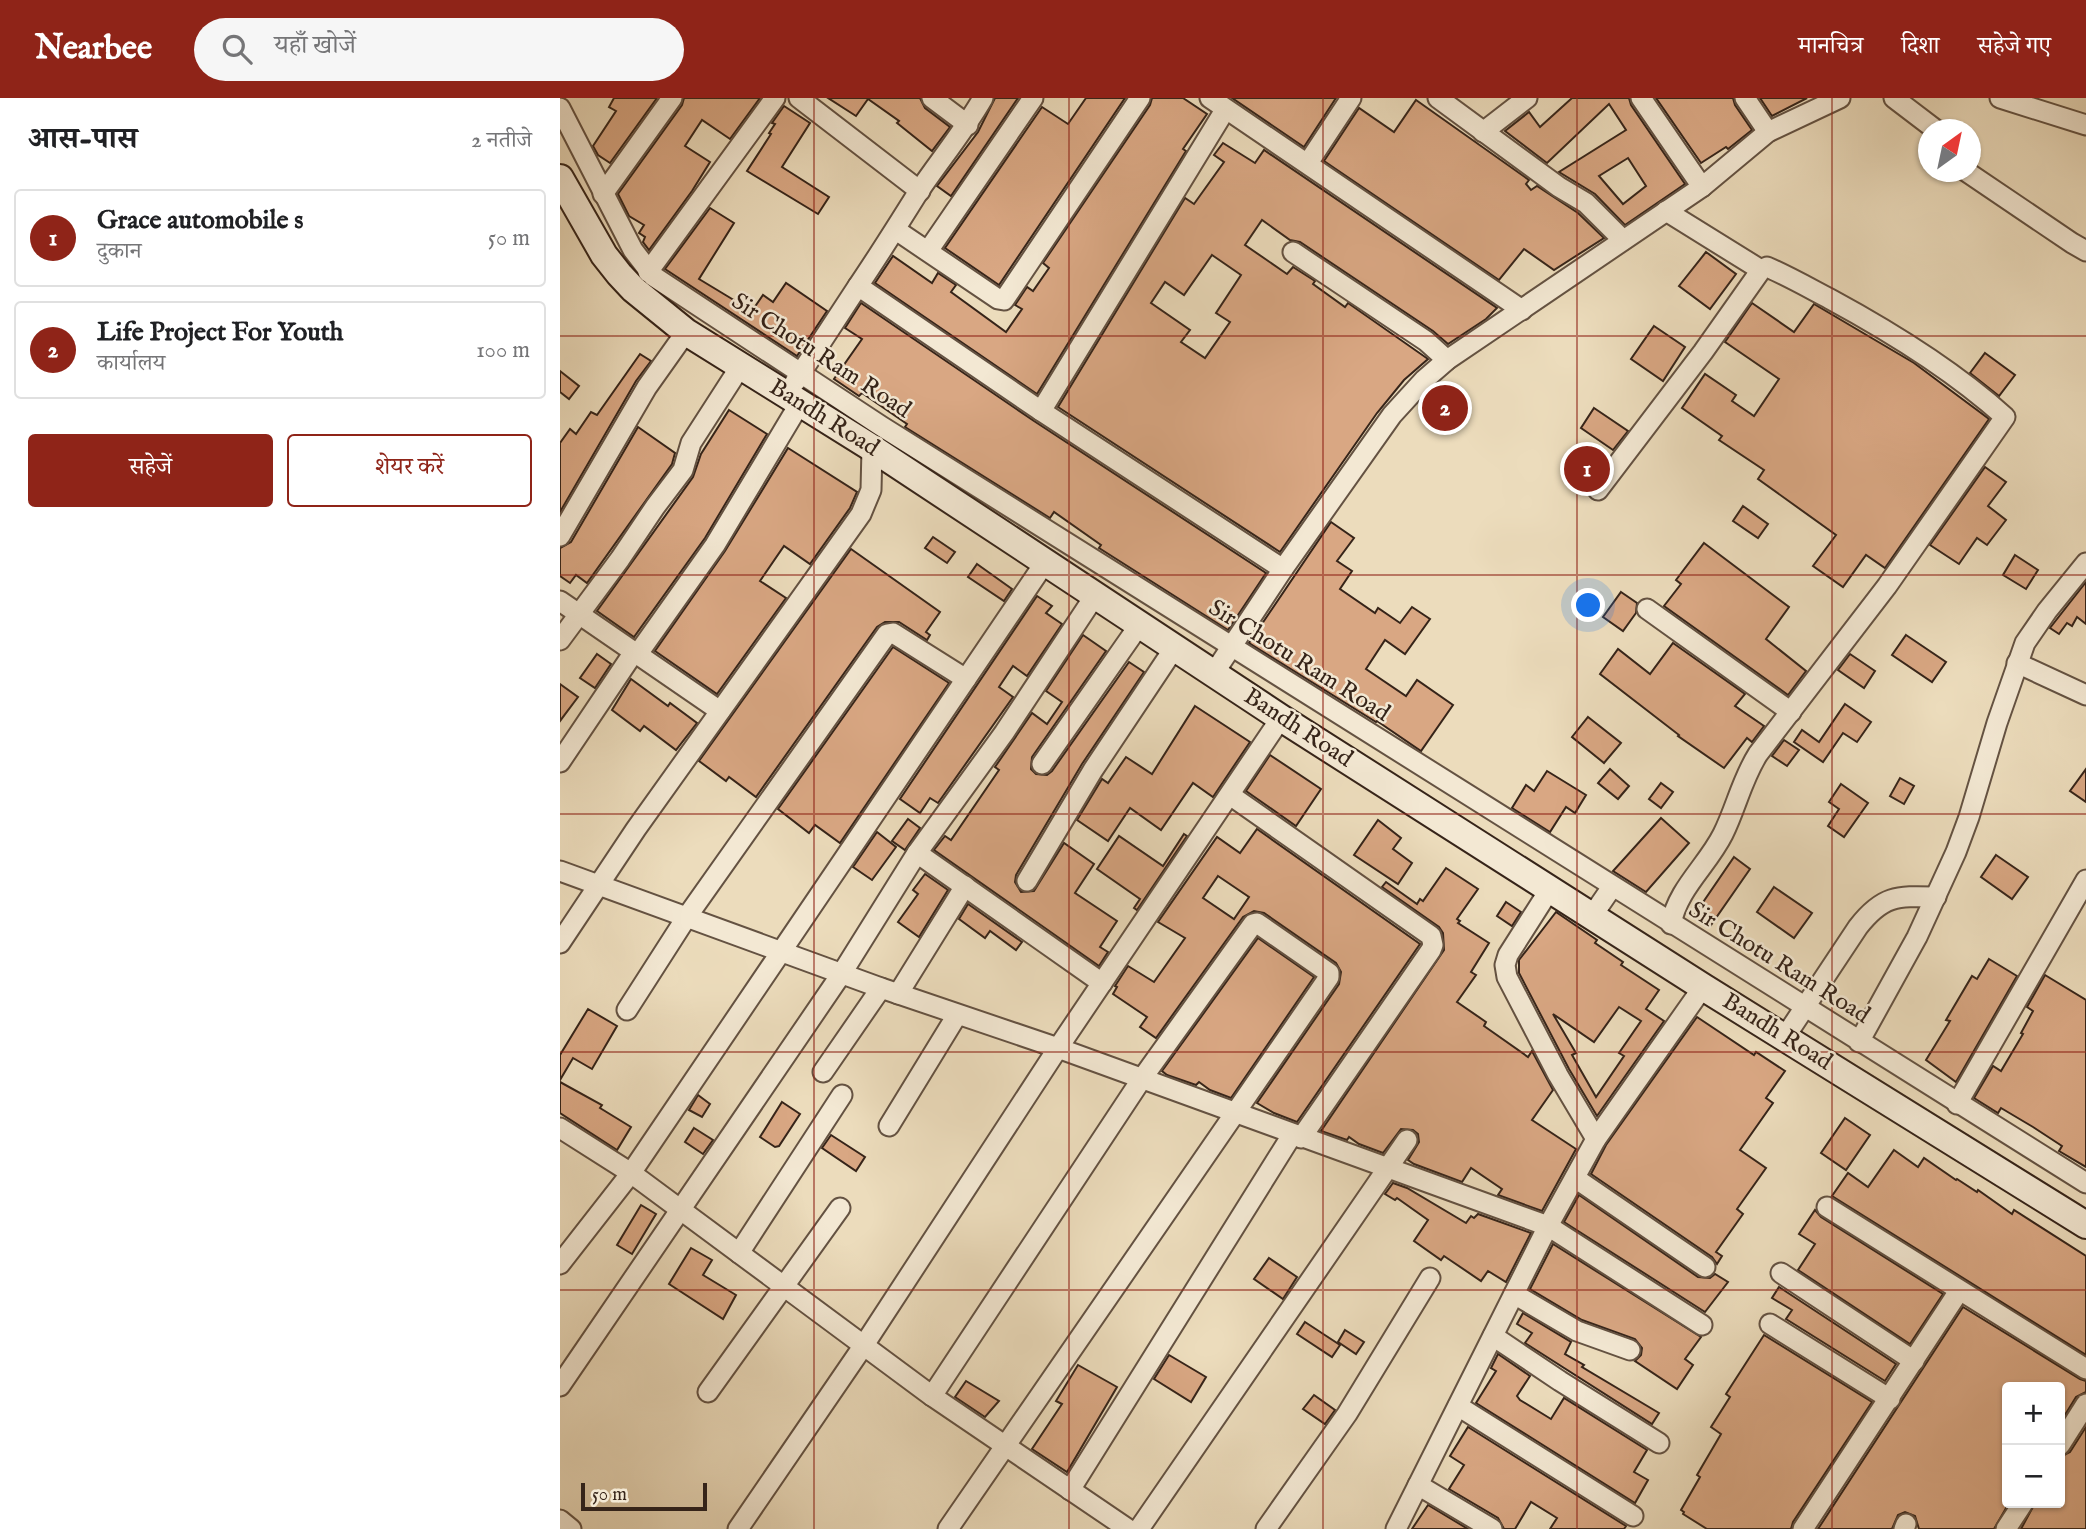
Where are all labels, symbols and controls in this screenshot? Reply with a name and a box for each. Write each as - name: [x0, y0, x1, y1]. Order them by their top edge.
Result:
- search box: [194, 18, 684, 81]
- text: Nearbee: [35, 28, 152, 70]
- text: यहाँ खोजें: [274, 29, 356, 62]
- icon: search: [218, 30, 256, 68]
- text: मानचित्र: [1798, 31, 1863, 62]
- text: दिशा: [1901, 31, 1940, 62]
- text: सहेजे गए: [1978, 31, 2051, 62]
- north arrow: [1918, 119, 1981, 182]
- text: आस-पास: [28, 121, 137, 159]
- text: 2 नतीजे: [471, 126, 532, 155]
- text: Grace automobile s: [97, 204, 303, 237]
- text: 1: [49, 224, 57, 253]
- text: 50 m: [488, 224, 530, 253]
- text: दुकान: [97, 237, 141, 266]
- street label: Sir Chotu Ram Road: [725, 286, 917, 426]
- text: Life Project For Youth: [97, 316, 343, 349]
- text: 2: [48, 336, 58, 365]
- text: 100 m: [476, 336, 530, 365]
- text: कार्यालय: [97, 349, 165, 378]
- street label: Bandh Road: [763, 372, 885, 464]
- pin: 2: [1422, 382, 1468, 434]
- button: सहेजें: [28, 434, 273, 507]
- button: शेयर करें: [287, 434, 532, 507]
- pin: 1: [1564, 443, 1610, 495]
- your location: [1571, 588, 1605, 622]
- street label: Sir Chotu Ram Road: [1203, 593, 1396, 729]
- street label: Bandh Road: [1238, 681, 1359, 775]
- street label: Sir Chotu Ram Road: [1683, 895, 1876, 1031]
- street label: Bandh Road: [1716, 986, 1838, 1078]
- map controls: [2002, 1382, 2065, 1508]
- button: +: [2002, 1382, 2065, 1445]
- button: −: [2002, 1445, 2065, 1508]
- scale bar: [581, 1480, 707, 1512]
- text: 50 m: [592, 1483, 627, 1507]

